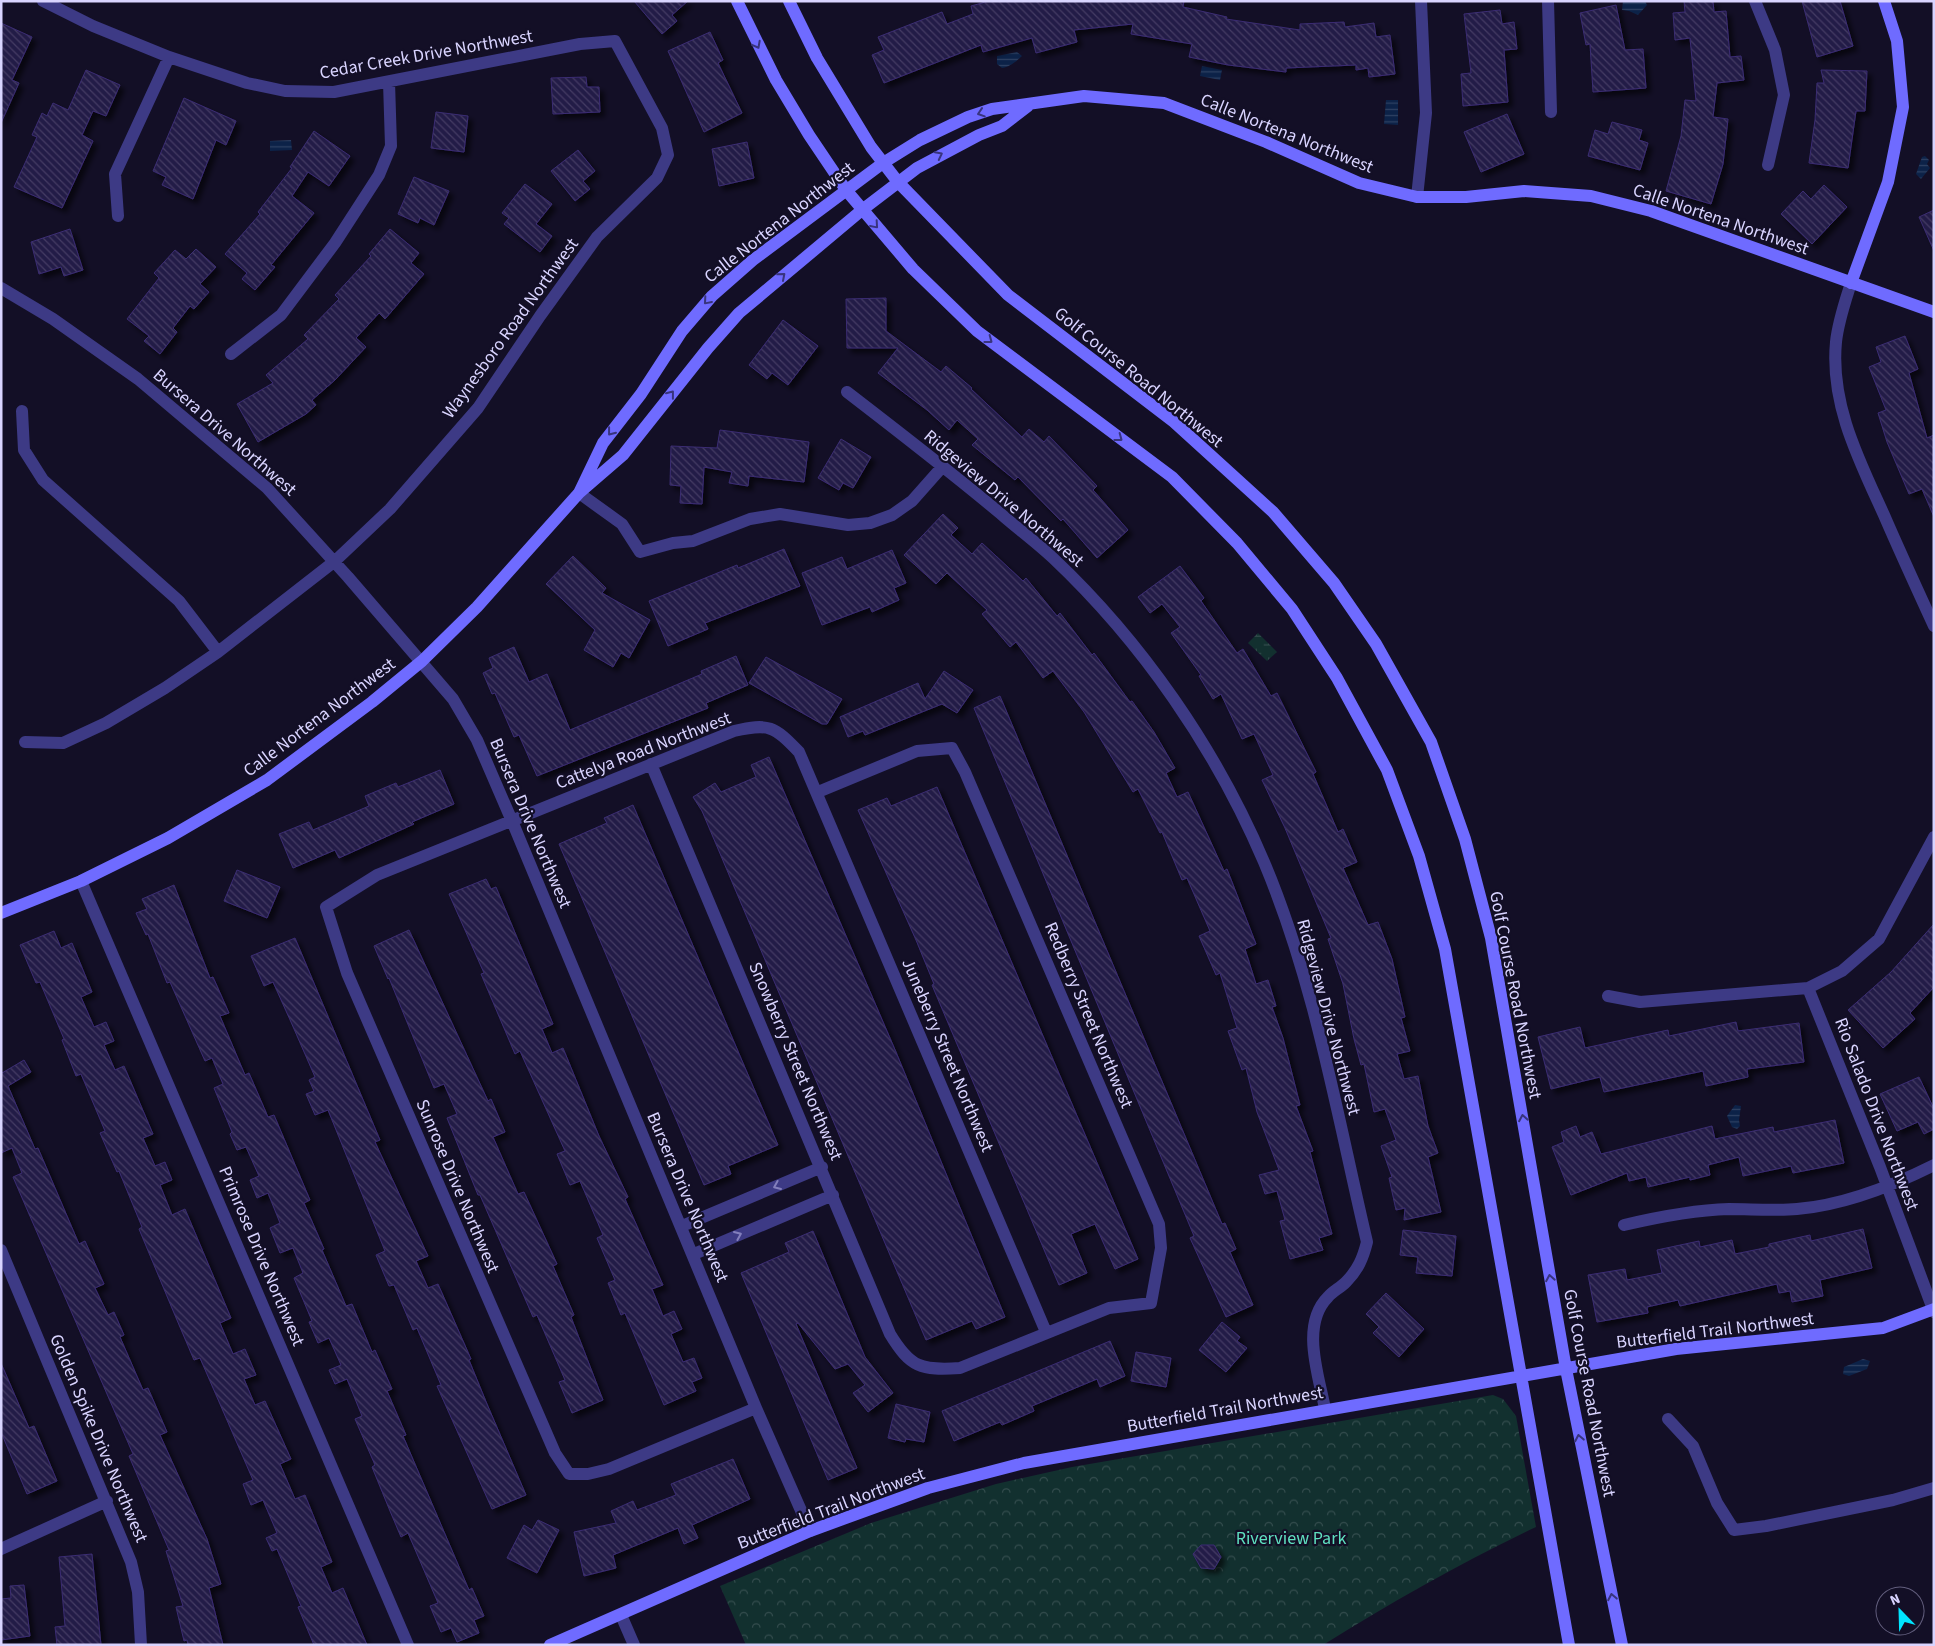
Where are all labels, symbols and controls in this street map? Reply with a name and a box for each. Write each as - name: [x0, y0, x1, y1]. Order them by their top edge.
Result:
- street label: Cedar Creek Drive Northwest: [318, 23, 535, 86]
- one-way arrow: [751, 40, 761, 49]
- street label: Calle Nortena Northwest: [1197, 87, 1377, 180]
- one-way arrow: [977, 107, 985, 117]
- one-way arrow: [934, 151, 943, 161]
- street label: Calle Nortena Northwest: [699, 156, 860, 289]
- street label: Calle Nortena Northwest: [1629, 178, 1812, 261]
- one-way arrow: [869, 219, 878, 228]
- street label: Waynesboro Road Northwest: [436, 233, 584, 424]
- one-way arrow: [777, 272, 786, 281]
- one-way arrow: [704, 296, 713, 305]
- street label: Golf Course Road Northwest: [1049, 301, 1229, 454]
- one-way arrow: [983, 334, 993, 343]
- street label: Bursera Drive Northwest: [148, 363, 302, 502]
- one-way arrow: [666, 391, 674, 400]
- street label: Ridgeview Drive Northwest: [918, 424, 1089, 573]
- one-way arrow: [609, 426, 617, 435]
- one-way arrow: [1113, 432, 1122, 440]
- street label: Calle Nortena Northwest: [238, 652, 401, 783]
- street label: Cattelya Road Northwest: [552, 706, 734, 795]
- street label: Bursera Drive Northwest: [483, 734, 578, 912]
- street label: Golf Course Road Northwest: [1483, 889, 1548, 1101]
- street label: Ridgeview Drive Northwest: [1290, 916, 1367, 1118]
- street label: Redberry Street Northwest: [1038, 918, 1139, 1112]
- street label: Juneberry Street Northwest: [895, 954, 1000, 1156]
- street label: Snowberry Street Northwest: [742, 958, 849, 1164]
- street label: Rio Salado Drive Northwest: [1828, 1014, 1925, 1214]
- street label: Sunrose Drive Northwest: [410, 1096, 505, 1277]
- street label: Bursera Drive Northwest: [640, 1108, 735, 1286]
- one-way arrow: [1518, 1113, 1528, 1122]
- street label: Primrose Drive Northwest: [212, 1163, 311, 1350]
- one-way arrow: [773, 1180, 782, 1191]
- one-way arrow: [734, 1231, 742, 1241]
- one-way arrow: [1545, 1274, 1556, 1282]
- street label: Golf Course Road Northwest: [1557, 1287, 1622, 1499]
- street label: Butterfield Trail Northwest: [1615, 1306, 1815, 1355]
- street label: Golden Spike Drive Northwest: [43, 1330, 154, 1546]
- street label: Butterfield Trail Northwest: [1125, 1380, 1325, 1439]
- one-way arrow: [1575, 1433, 1585, 1442]
- street label: Butterfield Trail Northwest: [734, 1461, 928, 1556]
- park label: Riverview Park: [1236, 1526, 1346, 1551]
- north arrow: [1875, 1586, 1925, 1636]
- text: N: [1887, 1589, 1904, 1611]
- one-way arrow: [1607, 1593, 1618, 1601]

